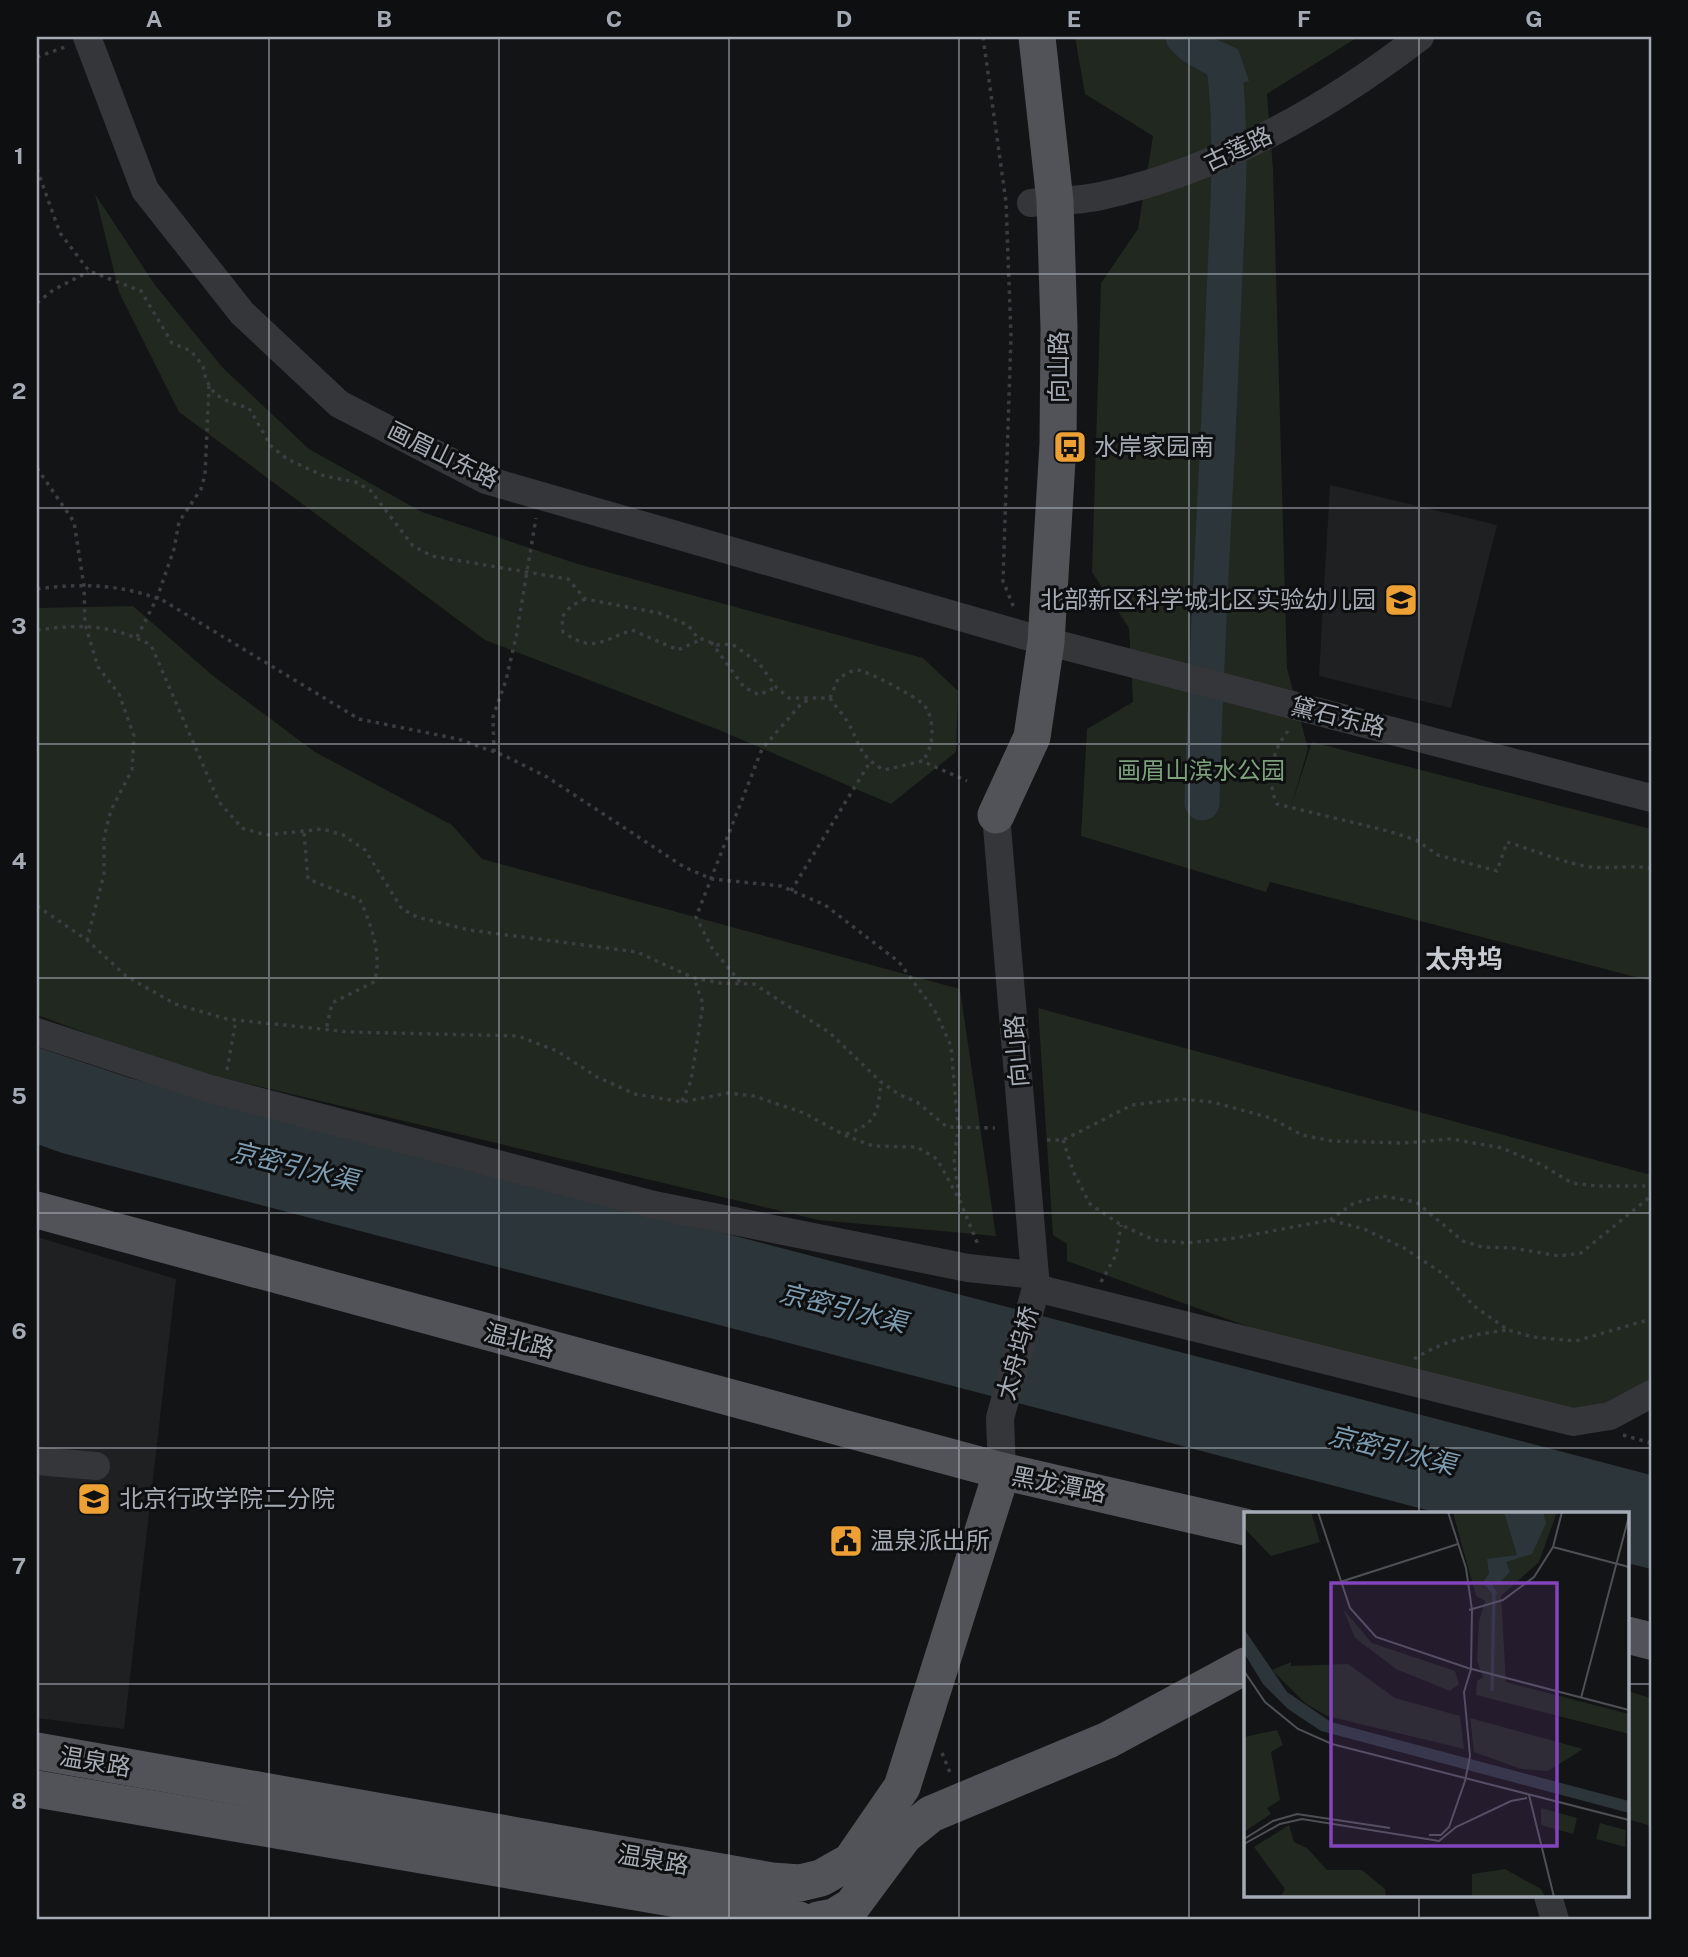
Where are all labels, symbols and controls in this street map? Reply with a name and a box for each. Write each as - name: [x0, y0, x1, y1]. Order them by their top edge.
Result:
- text: A: [146, 5, 163, 32]
- text: B: [376, 5, 392, 32]
- text: C: [606, 5, 622, 32]
- text: D: [836, 5, 852, 32]
- text: E: [1067, 5, 1081, 32]
- text: F: [1297, 5, 1311, 32]
- text: G: [1525, 5, 1543, 32]
- street label: 古莲路: [1199, 120, 1276, 176]
- text: 1: [14, 142, 24, 169]
- street label: 向山路: [1044, 331, 1072, 403]
- text: 2: [12, 377, 26, 404]
- street label: 画眉山东路: [383, 415, 504, 493]
- bus stop icon: 水岸家园南: [1051, 428, 1089, 466]
- place label: 水岸家园南: [1094, 432, 1214, 460]
- school or university icon: 北部新区科学城北区实验幼儿园: [1382, 581, 1420, 619]
- place label: 北部新区科学城北区实验幼儿园: [1040, 585, 1376, 613]
- text: 3: [11, 612, 27, 639]
- street label: 黛石东路: [1288, 691, 1388, 741]
- park label: 画眉山滨水公园: [1117, 756, 1285, 784]
- text: 4: [11, 847, 27, 874]
- district label: 太舟坞: [1425, 943, 1503, 974]
- street label: 向山路: [999, 1014, 1033, 1088]
- text: 5: [11, 1082, 27, 1109]
- water label: 京密引水渠: [227, 1135, 365, 1197]
- water label: 京密引水渠: [776, 1277, 914, 1339]
- street label: 太舟坞桥: [991, 1303, 1043, 1403]
- text: 6: [11, 1317, 27, 1344]
- street label: 温北路: [481, 1317, 558, 1363]
- water label: 京密引水渠: [1325, 1419, 1463, 1481]
- street label: 黑龙潭路: [1009, 1461, 1109, 1507]
- school or university icon: 北京行政学院二分院: [75, 1480, 113, 1518]
- place label: 北京行政学院二分院: [119, 1484, 335, 1512]
- inset map: [1244, 1512, 1628, 1898]
- public building icon: 温泉派出所: [827, 1522, 865, 1560]
- place label: 温泉派出所: [870, 1526, 990, 1554]
- text: 7: [12, 1552, 26, 1579]
- street label: 温泉路: [57, 1741, 133, 1781]
- text: 8: [11, 1787, 27, 1814]
- street label: 温泉路: [615, 1839, 691, 1879]

